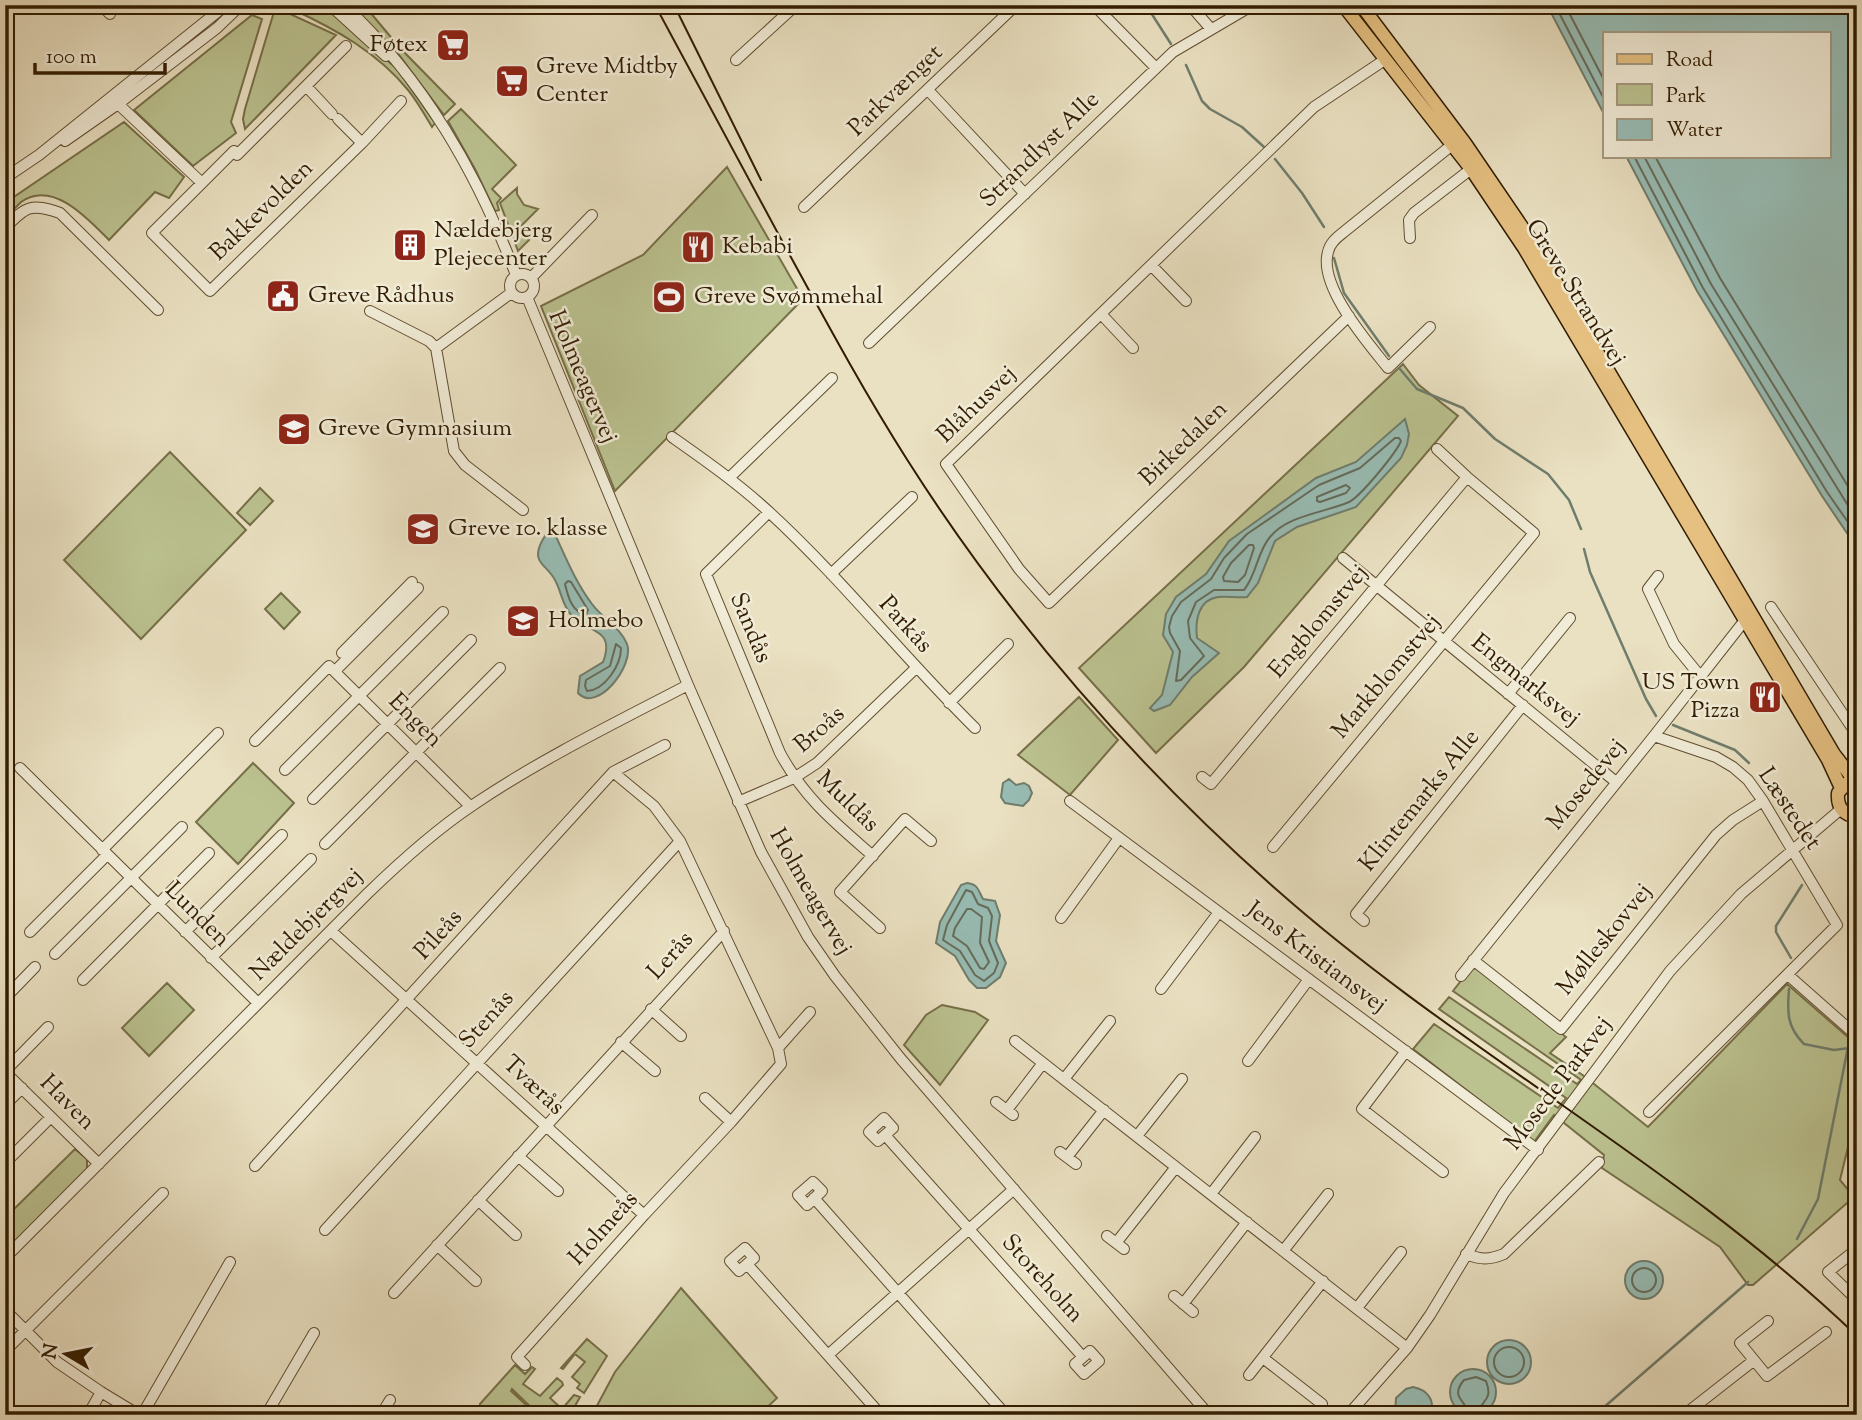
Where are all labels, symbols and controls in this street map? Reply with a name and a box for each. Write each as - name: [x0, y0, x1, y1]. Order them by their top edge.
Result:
- supermarket icon: Føtex: [434, 26, 472, 64]
- place label: Føtex: [370, 28, 428, 62]
- scale bar: [35, 32, 164, 76]
- legend: [1603, 32, 1830, 158]
- street label: Parkvænget: [841, 37, 951, 145]
- text: 100 m: [46, 43, 97, 73]
- text: Road: [1666, 46, 1713, 76]
- place label: Greve Midtby Center: [536, 50, 678, 112]
- supermarket icon: Greve Midtby Center: [493, 62, 531, 100]
- text: Park: [1666, 82, 1707, 112]
- street label: Strandlyst Alle: [972, 84, 1108, 216]
- text: Water: [1666, 116, 1723, 146]
- street label: Bakkevolden: [202, 153, 322, 269]
- street label: Greve Strandvej: [1516, 213, 1634, 373]
- place label: Nældebjerg Plejecenter: [434, 214, 553, 276]
- building icon: Nældebjerg Plejecenter: [391, 226, 429, 264]
- restaurant icon: Kebabi: [679, 228, 717, 266]
- place label: Kebabi: [722, 230, 793, 264]
- public building icon: Greve Rådhus: [264, 277, 302, 315]
- sports icon: Greve Svømmehal: [650, 278, 688, 316]
- place label: Greve Rådhus: [308, 279, 454, 313]
- place label: Greve Svømmehal: [694, 280, 884, 314]
- street label: Holmeagervej: [539, 305, 625, 449]
- street label: Blåhusvej: [929, 358, 1025, 452]
- street label: Birkedalen: [1132, 393, 1236, 495]
- school or university icon: Greve Gymnasium: [275, 410, 313, 448]
- place label: Greve Gymnasium: [318, 412, 512, 446]
- school or university icon: Greve 10. klasse: [404, 510, 442, 548]
- place label: Greve 10. klasse: [448, 512, 608, 546]
- street label: Engblomstvej: [1261, 558, 1377, 686]
- street label: Sandås: [720, 588, 780, 668]
- street label: Parkås: [870, 589, 940, 661]
- school or university icon: Holmebo: [504, 602, 542, 640]
- place label: Holmebo: [548, 604, 644, 638]
- street label: Markblomstvej: [1324, 607, 1450, 747]
- street label: Engmarksvej: [1463, 626, 1587, 736]
- place label: US Town Pizza: [1642, 666, 1740, 728]
- restaurant icon: US Town Pizza: [1746, 678, 1784, 716]
- street label: Engen: [380, 686, 450, 756]
- street label: Broås: [787, 698, 853, 762]
- street label: Klintemarks Alle: [1352, 722, 1488, 880]
- street label: Mosedevej: [1539, 732, 1635, 838]
- street label: Læstedet: [1749, 761, 1829, 857]
- street label: Muldås: [808, 763, 886, 841]
- street label: Holmeagervej: [760, 822, 860, 962]
- street label: Nældebjergvej: [243, 861, 371, 989]
- street label: Lunden: [156, 874, 238, 956]
- street label: Mølleskovvej: [1549, 877, 1661, 1003]
- street label: Jens Kristiansvej: [1237, 893, 1393, 1022]
- street label: Pileås: [407, 902, 471, 968]
- street label: Lerås: [640, 924, 702, 988]
- street label: Stenås: [451, 983, 523, 1057]
- street label: Mosede Parkvej: [1497, 1010, 1621, 1158]
- street label: Tværås: [494, 1048, 572, 1124]
- street label: Haven: [31, 1067, 103, 1139]
- street label: Holmeås: [561, 1184, 647, 1274]
- street label: Storeholm: [993, 1227, 1091, 1331]
- north arrow: [32, 1318, 102, 1388]
- text: N: [37, 1342, 66, 1361]

